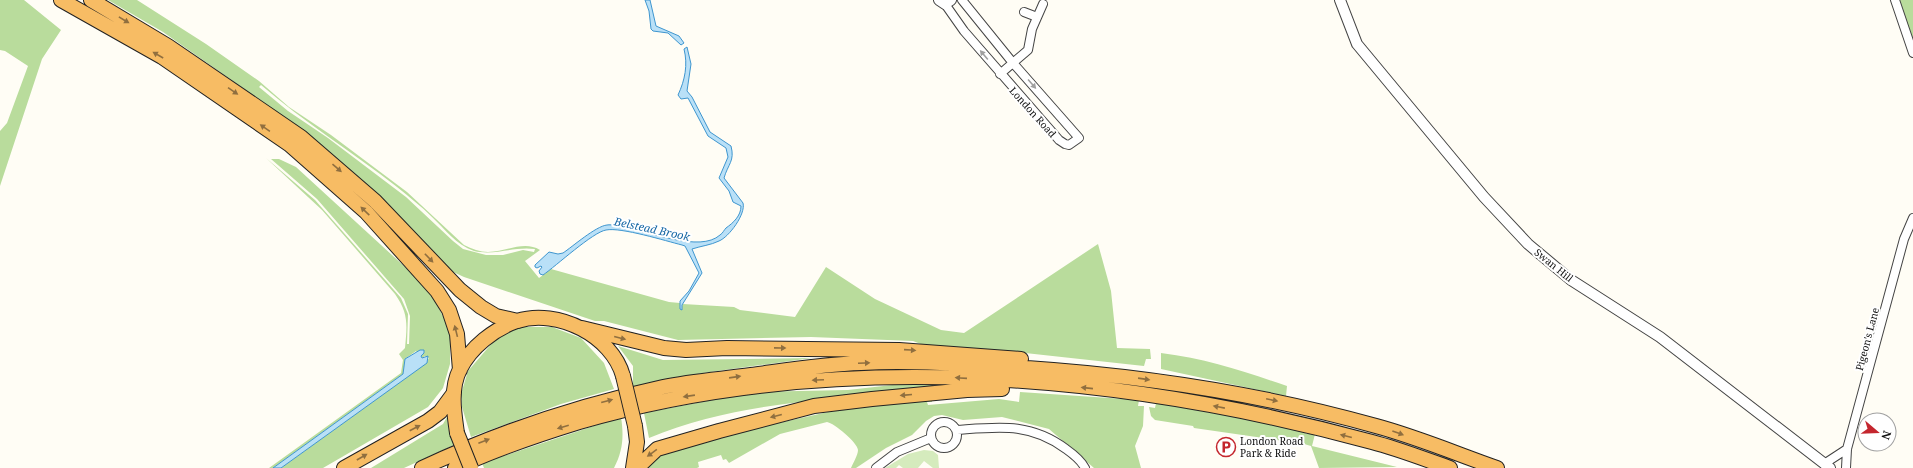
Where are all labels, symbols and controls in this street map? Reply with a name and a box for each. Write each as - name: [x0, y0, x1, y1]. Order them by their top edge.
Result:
- one-way arrow: [118, 16, 130, 23]
- one-way arrow: [980, 50, 989, 60]
- one-way arrow: [152, 51, 164, 58]
- one-way arrow: [1027, 79, 1037, 89]
- street label: London Road: [1007, 84, 1059, 140]
- one-way arrow: [228, 87, 239, 95]
- one-way arrow: [260, 124, 270, 132]
- one-way arrow: [332, 164, 342, 173]
- one-way arrow: [360, 206, 370, 216]
- water label: Belstead Brook: [612, 213, 692, 244]
- street label: Swan Hill: [1532, 245, 1576, 285]
- one-way arrow: [425, 253, 434, 263]
- street label: Pigeon's Lane: [1852, 306, 1882, 372]
- one-way arrow: [452, 325, 458, 338]
- one-way arrow: [614, 335, 626, 341]
- one-way arrow: [774, 345, 787, 351]
- one-way arrow: [904, 347, 916, 354]
- one-way arrow: [858, 360, 871, 366]
- one-way arrow: [729, 374, 741, 380]
- one-way arrow: [955, 375, 967, 382]
- one-way arrow: [812, 376, 824, 383]
- one-way arrow: [1138, 376, 1150, 382]
- one-way arrow: [1081, 385, 1094, 391]
- one-way arrow: [900, 392, 912, 399]
- one-way arrow: [683, 393, 695, 399]
- one-way arrow: [602, 398, 614, 404]
- one-way arrow: [1266, 398, 1278, 404]
- one-way arrow: [1213, 404, 1225, 410]
- north arrow: [1857, 412, 1897, 452]
- one-way arrow: [770, 413, 782, 419]
- one-way arrow: [556, 424, 568, 430]
- one-way arrow: [409, 425, 421, 432]
- text: N: [1878, 429, 1895, 442]
- one-way arrow: [1392, 430, 1404, 436]
- one-way arrow: [1340, 432, 1352, 438]
- place label: London Road Park & Ride: [1240, 434, 1304, 460]
- parking icon: London Road Park & Ride: [1215, 436, 1237, 458]
- one-way arrow: [478, 438, 490, 444]
- one-way arrow: [647, 449, 658, 457]
- one-way arrow: [356, 454, 368, 461]

